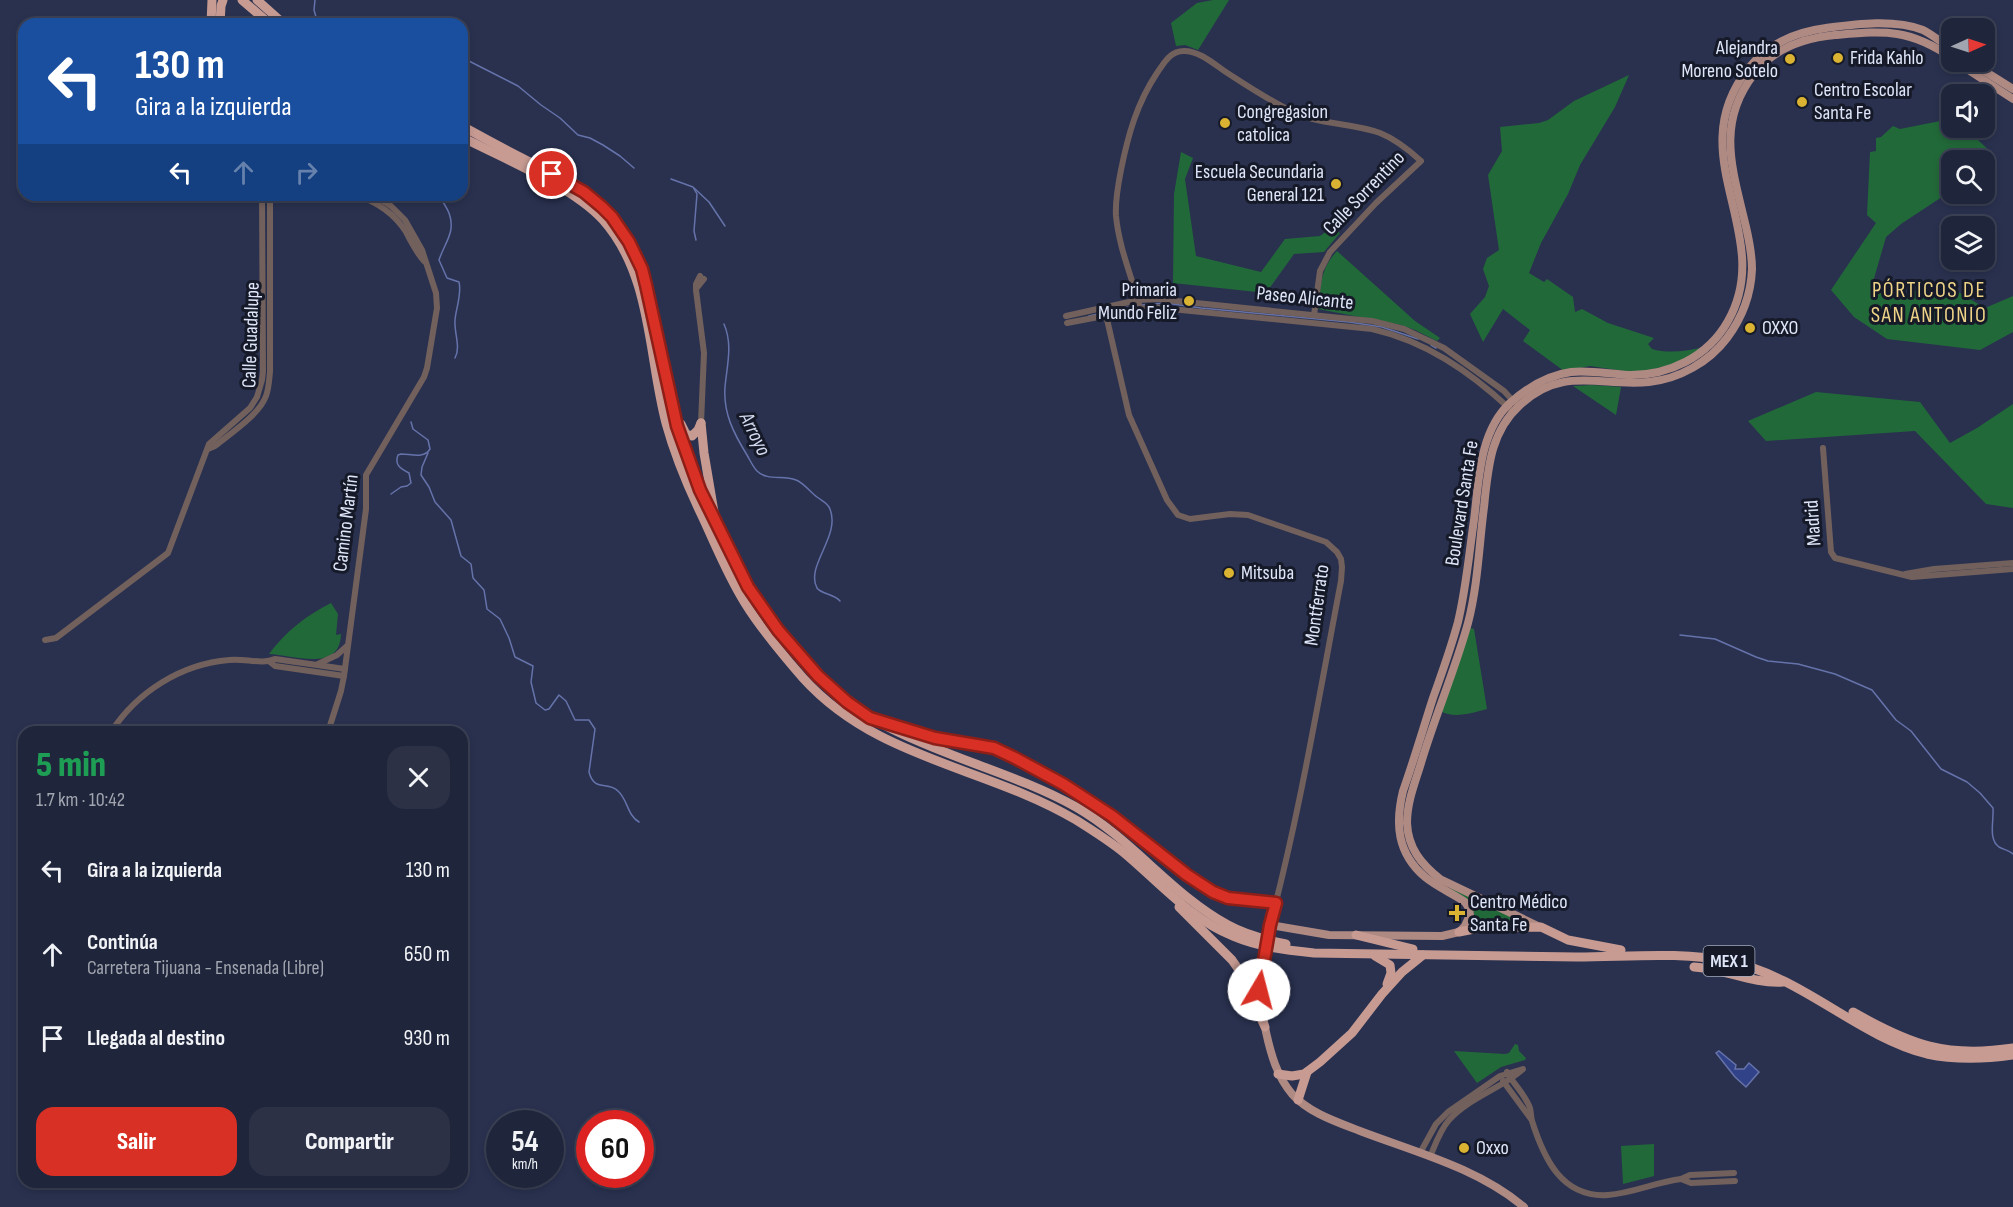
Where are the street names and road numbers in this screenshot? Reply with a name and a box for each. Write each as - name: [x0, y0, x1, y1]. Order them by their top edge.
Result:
- street label: Calle Sorrentino: [1318, 146, 1410, 240]
- street label: Calle Guadalupe: [237, 281, 265, 389]
- street label: Paseo Alicante: [1255, 281, 1355, 315]
- street label: Boulevard Santa Fe: [1440, 439, 1484, 567]
- street label: Camino Martín: [328, 473, 364, 573]
- street label: Madrid: [1799, 499, 1827, 547]
- street label: Montferrato: [1299, 563, 1335, 647]
- road number: MEX 1: [1704, 946, 1754, 976]

